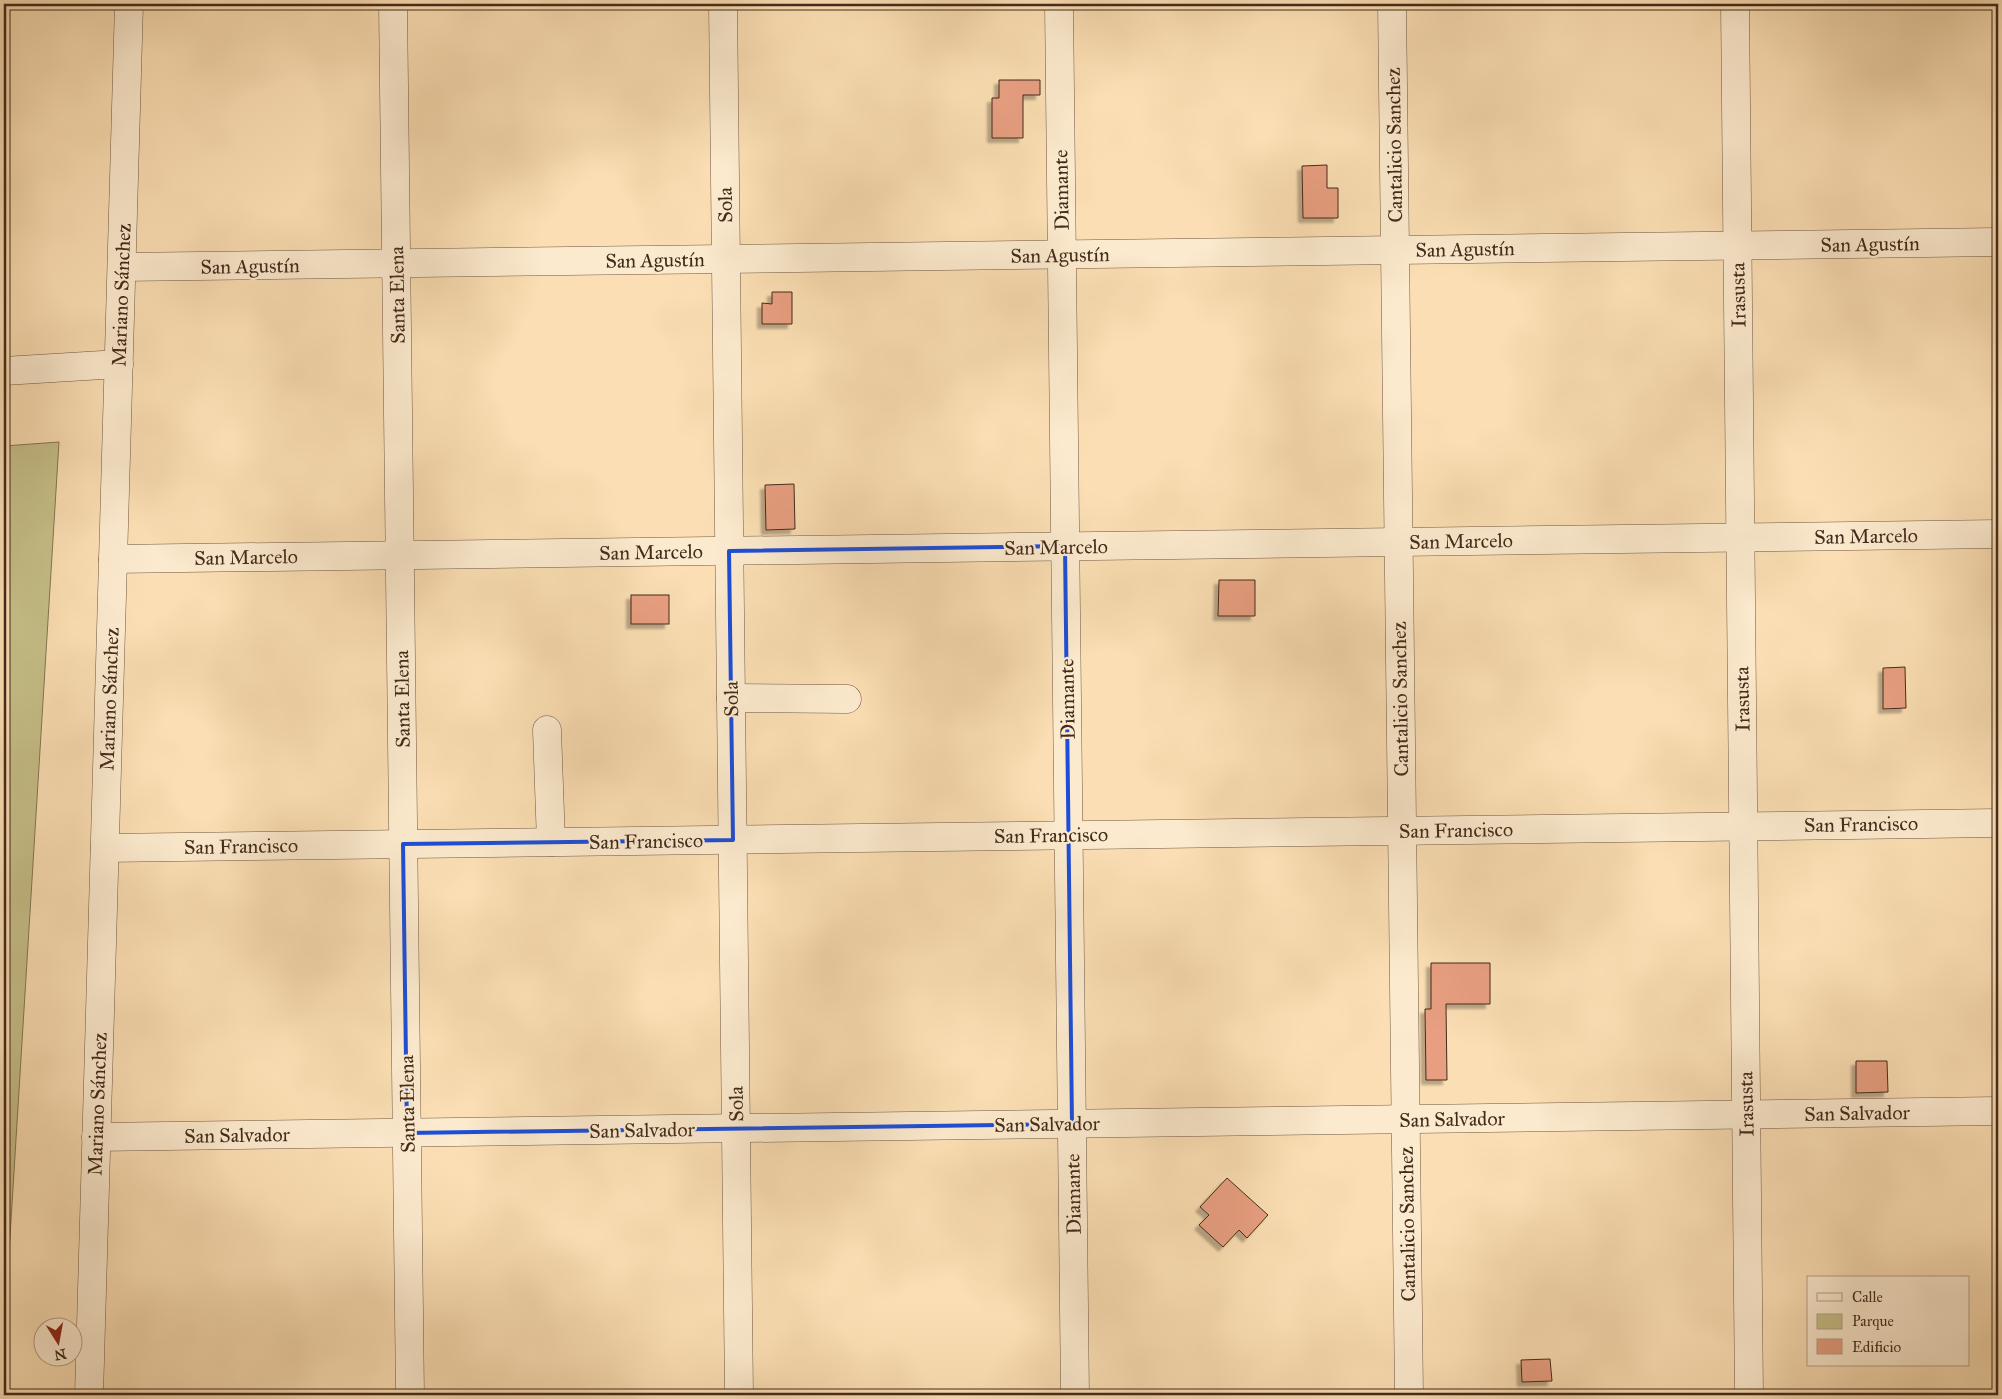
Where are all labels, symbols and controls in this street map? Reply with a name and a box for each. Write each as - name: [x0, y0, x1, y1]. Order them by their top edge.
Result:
- street label: Cantalicio Sanchez: [1381, 67, 1407, 223]
- street label: Diamante: [1048, 149, 1074, 231]
- street label: Sola: [713, 186, 737, 223]
- street label: Mariano Sánchez: [106, 223, 136, 367]
- street label: San Agustín: [1820, 231, 1920, 258]
- street label: San Agustín: [1415, 236, 1515, 263]
- street label: San Agustín: [1010, 242, 1110, 269]
- street label: Santa Elena: [384, 245, 410, 344]
- street label: San Agustín: [605, 247, 705, 274]
- street label: San Agustín: [200, 253, 300, 280]
- street label: Irasusta: [1725, 262, 1751, 328]
- street label: San Marcelo: [1814, 523, 1918, 549]
- street label: San Marcelo: [1409, 528, 1513, 554]
- street label: San Marcelo: [1004, 534, 1108, 560]
- street label: San Marcelo: [599, 539, 703, 565]
- street label: San Marcelo: [194, 544, 298, 570]
- street label: Cantalicio Sanchez: [1387, 621, 1413, 777]
- street label: Mariano Sánchez: [94, 627, 124, 771]
- street label: Santa Elena: [389, 649, 415, 748]
- street label: Diamante: [1054, 658, 1080, 740]
- street label: Irasusta: [1729, 666, 1755, 732]
- street label: Sola: [719, 680, 743, 717]
- street label: San Francisco: [1804, 811, 1918, 837]
- street label: San Francisco: [1399, 817, 1513, 843]
- street label: San Francisco: [994, 822, 1108, 848]
- street label: San Francisco: [589, 828, 703, 854]
- street label: San Francisco: [184, 833, 298, 859]
- street label: Mariano Sánchez: [82, 1032, 112, 1176]
- street label: Santa Elena: [394, 1054, 420, 1153]
- street label: Irasusta: [1733, 1071, 1759, 1137]
- street label: Sola: [724, 1085, 748, 1122]
- street label: San Salvador: [1804, 1100, 1911, 1126]
- street label: San Salvador: [1399, 1106, 1506, 1132]
- street label: San Salvador: [994, 1111, 1101, 1137]
- street label: San Salvador: [589, 1117, 696, 1143]
- street label: San Salvador: [184, 1122, 291, 1148]
- street label: Cantalicio Sanchez: [1394, 1146, 1420, 1302]
- street label: Diamante: [1060, 1153, 1086, 1235]
- legend: [1807, 1276, 1970, 1366]
- text: Calle: [1852, 1288, 1883, 1306]
- text: Parque: [1852, 1312, 1894, 1331]
- north arrow: [32, 1316, 82, 1366]
- text: Edificio: [1852, 1338, 1901, 1356]
- text: N: [53, 1345, 68, 1364]

